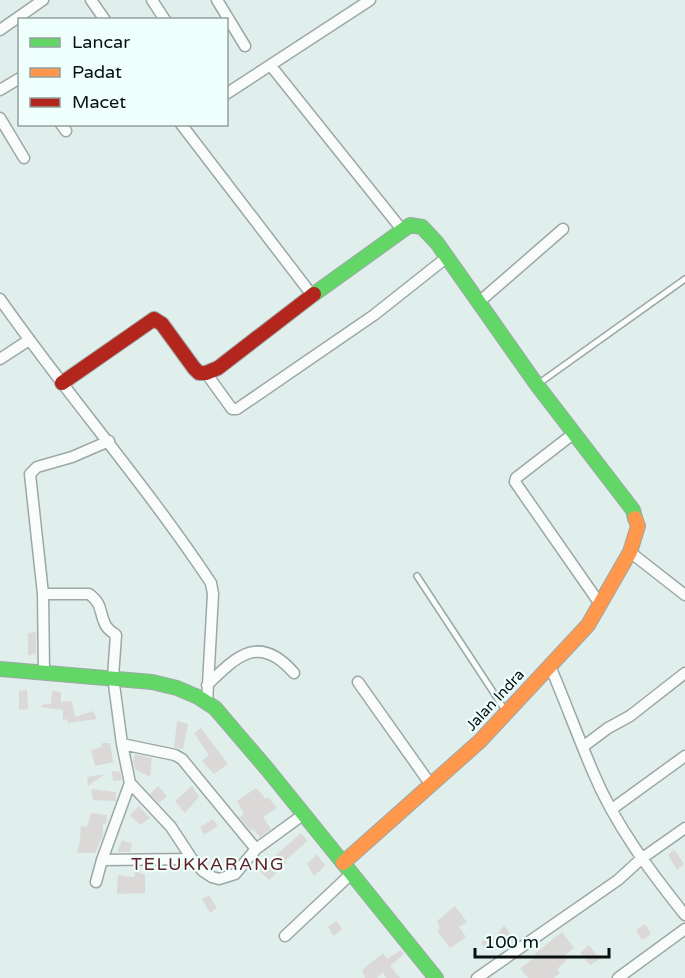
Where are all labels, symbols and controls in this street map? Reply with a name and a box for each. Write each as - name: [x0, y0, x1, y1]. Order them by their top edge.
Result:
- legend: [18, 18, 228, 126]
- text: Lancar: [72, 31, 130, 53]
- text: Padat: [72, 61, 122, 83]
- text: Macet: [72, 91, 126, 113]
- street label: Jalan Indra: [462, 666, 528, 734]
- district label: TELUKKARANG: [131, 853, 285, 875]
- scale bar: [475, 921, 608, 959]
- text: 100 m: [484, 931, 539, 953]

